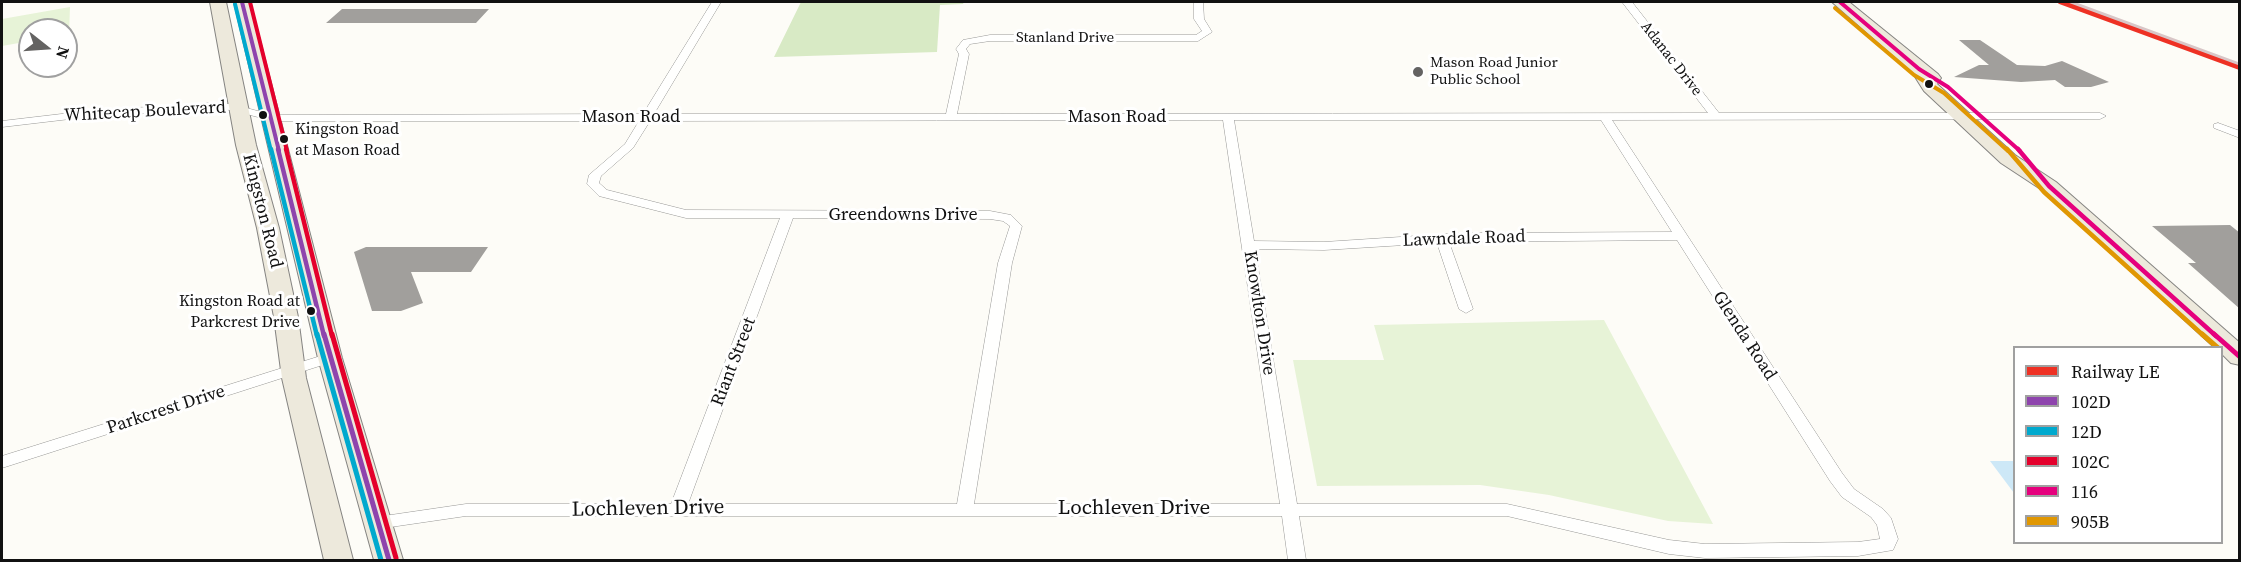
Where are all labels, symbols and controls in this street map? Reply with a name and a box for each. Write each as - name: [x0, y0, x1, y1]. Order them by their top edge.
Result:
- north arrow: [18, 18, 78, 78]
- street label: Adanac Drive: [1636, 18, 1706, 100]
- street label: Stanland Drive: [1016, 29, 1114, 47]
- text: N: [51, 44, 76, 61]
- place label: Mason Road Junior Public School: [1430, 54, 1558, 89]
- marker: Mason Road Junior Public School: [1411, 65, 1425, 79]
- unlabelled marker: [1923, 78, 1935, 90]
- street label: Whitecap Boulevard: [63, 97, 227, 127]
- street label: Mason Road: [582, 106, 680, 128]
- street label: Mason Road: [1068, 106, 1166, 128]
- unlabelled marker: [257, 109, 269, 121]
- place label: Kingston Road at Mason Road: [295, 120, 400, 158]
- marker: Kingston Road at Mason Road: [278, 133, 290, 145]
- street label: Kingston Road: [237, 152, 287, 270]
- street label: Greendowns Drive: [828, 204, 978, 226]
- street label: Lawndale Road: [1402, 226, 1526, 252]
- street label: Knowlton Drive: [1238, 249, 1280, 377]
- street label: Glenda Road: [1707, 287, 1781, 385]
- place label: Kingston Road at Parkcrest Drive: [179, 292, 300, 330]
- marker: Kingston Road at Parkcrest Drive: [305, 305, 317, 317]
- street label: Riant Street: [707, 314, 761, 410]
- legend: [2013, 346, 2223, 544]
- text: Railway LE: [2071, 359, 2160, 384]
- street label: Parkcrest Drive: [104, 381, 228, 439]
- text: 102D: [2071, 389, 2111, 414]
- text: 12D: [2071, 419, 2102, 444]
- text: 102C: [2071, 449, 2109, 474]
- text: 116: [2071, 479, 2098, 504]
- street label: Lochleven Drive: [571, 495, 725, 523]
- street label: Lochleven Drive: [1058, 496, 1210, 522]
- text: 905B: [2071, 509, 2109, 534]

